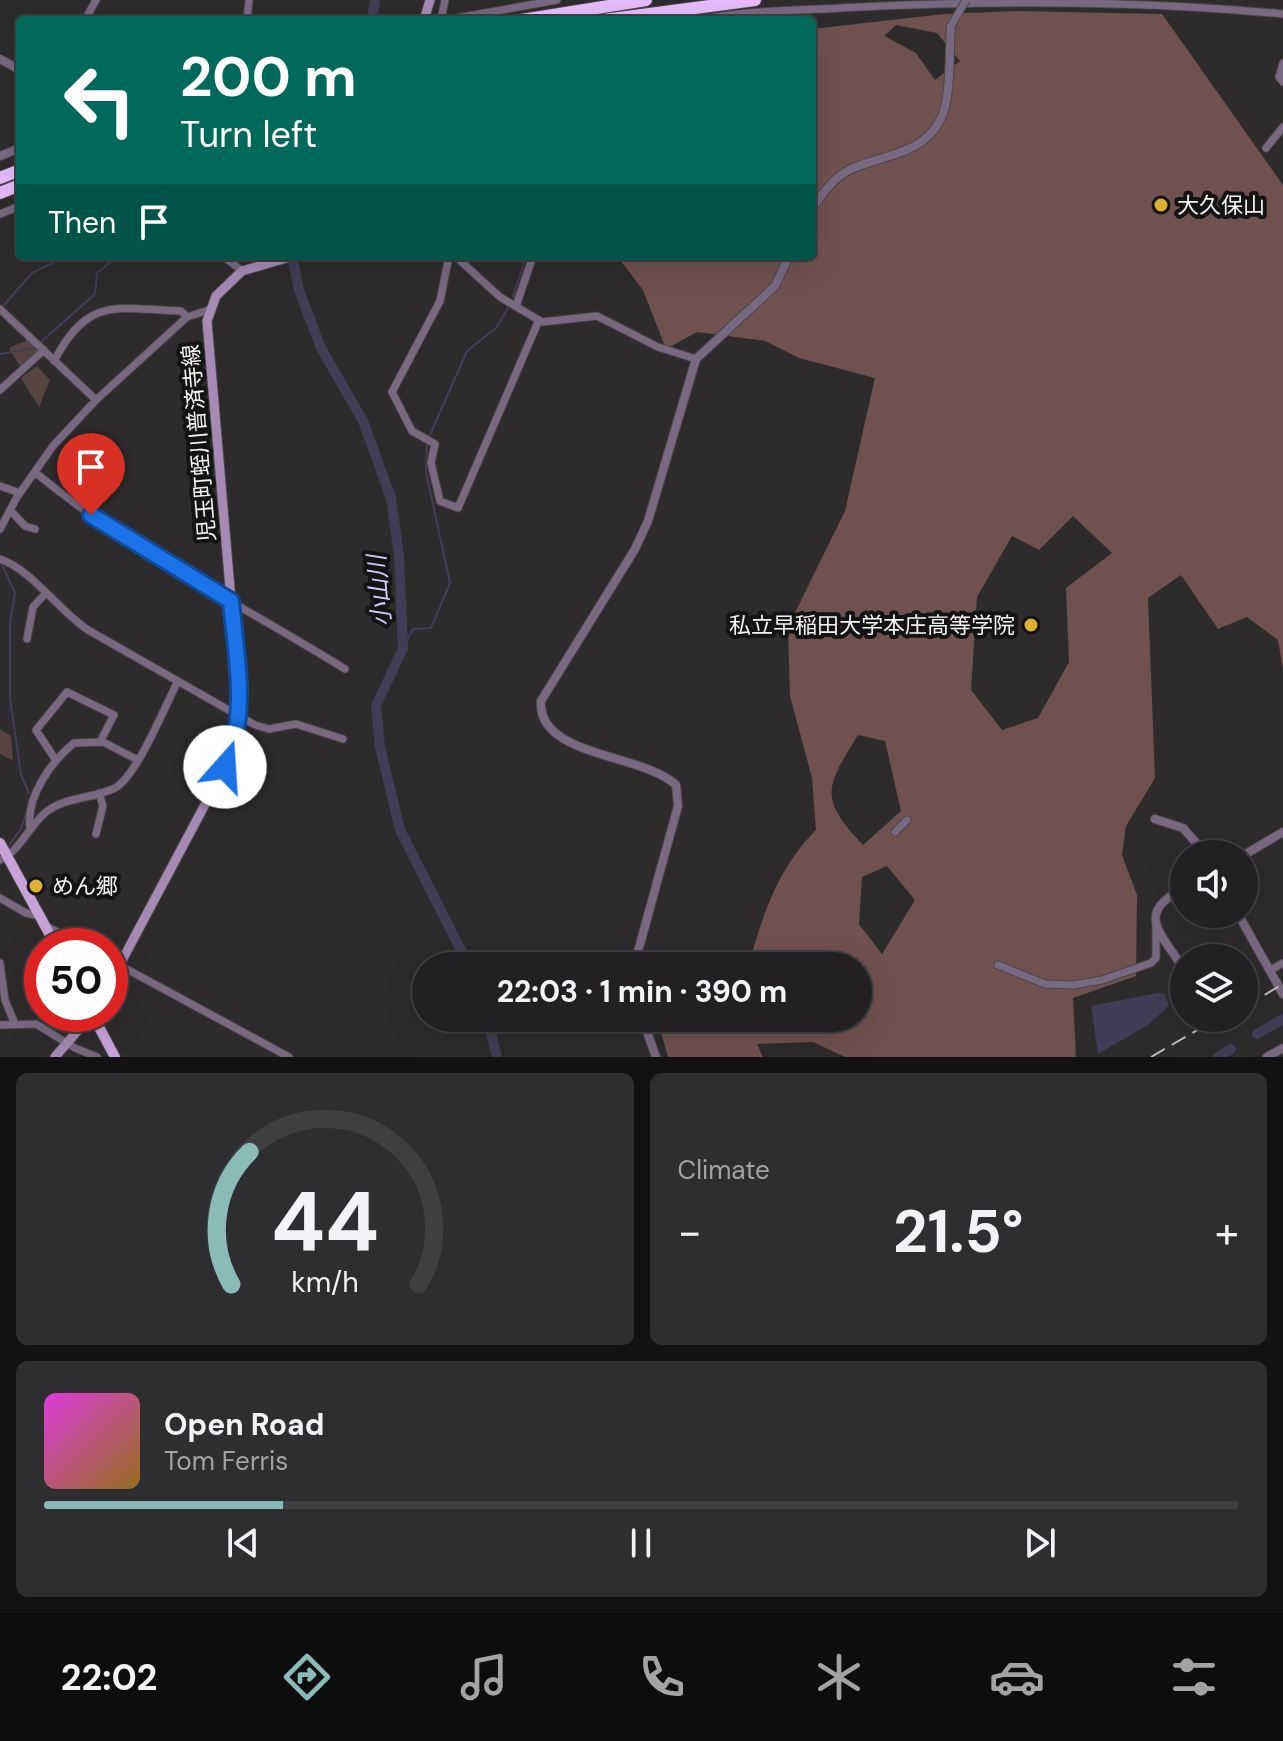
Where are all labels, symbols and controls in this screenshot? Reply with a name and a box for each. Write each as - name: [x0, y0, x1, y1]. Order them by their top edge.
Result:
- text: 200 m: [180, 40, 357, 113]
- icon: left: [48, 48, 152, 152]
- text: Turn left: [180, 111, 317, 158]
- place label: 大久保山: [1177, 191, 1265, 220]
- marker: 大久保山: [1152, 196, 1170, 214]
- icon: arrive: [132, 200, 176, 244]
- text: Then: [48, 203, 116, 242]
- street label: 児玉町蛭川普済寺線: [176, 343, 222, 543]
- pin: [57, 433, 125, 515]
- icon: arrive: [69, 445, 113, 489]
- water label: 小山川: [360, 551, 398, 628]
- place label: 私立早稲田大学本庄高等学院: [729, 611, 1015, 640]
- marker: 私立早稲田大学本庄高等学院: [1022, 616, 1040, 634]
- position arrow: [183, 725, 267, 809]
- map controls: [1170, 840, 1258, 1032]
- button: sound: [1170, 840, 1258, 928]
- place label: めん郷: [52, 872, 118, 901]
- marker: めん郷: [27, 877, 45, 895]
- speed limit sign: 50: [24, 928, 128, 1032]
- button: layers: [1170, 944, 1258, 1032]
- text: 22:03 · 1 min · 390 m: [497, 972, 787, 1011]
- text: Climate: [678, 1153, 770, 1187]
- text: 44: [271, 1168, 379, 1277]
- text: 21.5°: [893, 1192, 1024, 1271]
- text: −: [678, 1203, 702, 1261]
- text: +: [1215, 1203, 1239, 1261]
- text: km/h: [291, 1264, 359, 1301]
- text: Open Road: [164, 1405, 324, 1444]
- text: Tom Ferris: [164, 1444, 288, 1478]
- icon: previous: [221, 1521, 265, 1565]
- icon: pause: [619, 1521, 663, 1565]
- icon: next: [1018, 1521, 1062, 1565]
- icon: directions: [279, 1649, 335, 1705]
- icon: music: [456, 1649, 512, 1705]
- icon: phone: [634, 1649, 690, 1705]
- icon: climate: [811, 1649, 867, 1705]
- icon: car: [989, 1649, 1045, 1705]
- icon: filters: [1166, 1649, 1222, 1705]
- text: 22:02: [61, 1654, 157, 1701]

